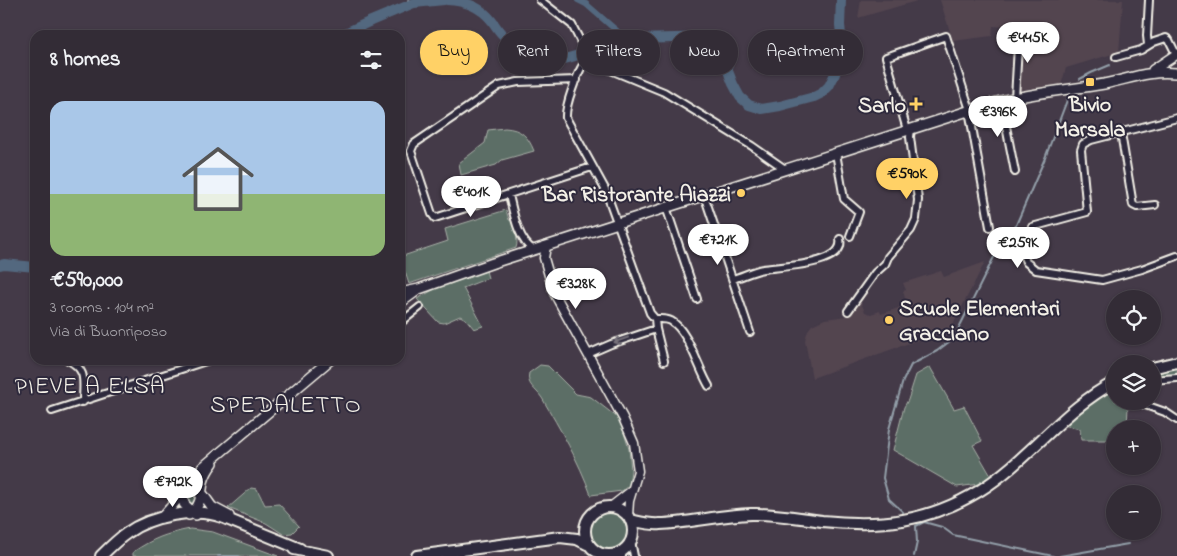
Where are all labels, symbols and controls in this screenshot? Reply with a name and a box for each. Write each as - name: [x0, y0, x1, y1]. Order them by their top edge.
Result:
- pin: €445K: [993, 22, 1063, 64]
- text: €445K: [1007, 26, 1049, 50]
- chip: Buy: [420, 30, 488, 75]
- chip: Rent: [498, 30, 567, 75]
- chip: Filters: [577, 30, 660, 75]
- chip: New: [670, 30, 738, 75]
- chip: Apartment: [748, 30, 863, 75]
- text: 8 homes: [50, 45, 120, 75]
- icon: filters: [357, 46, 385, 74]
- marker: Bivio Marsala: [1084, 76, 1096, 88]
- place label: Bivio Marsala: [1055, 90, 1125, 147]
- place label: Sarlo: [858, 91, 906, 123]
- pin: €396K: [963, 96, 1033, 138]
- marker: Sarlo: [910, 98, 922, 110]
- text: €396K: [979, 100, 1017, 124]
- icon: home: [173, 134, 263, 224]
- pin: €590K: [872, 158, 942, 200]
- text: €590K: [887, 162, 927, 186]
- pin: €401K: [436, 176, 506, 218]
- text: €401K: [452, 180, 490, 204]
- place label: Bar Ristorante Aiazzi: [541, 180, 731, 212]
- marker: Bar Ristorante Aiazzi: [735, 187, 747, 199]
- pin: €721K: [683, 224, 753, 266]
- pin: €259K: [983, 226, 1053, 269]
- text: €721K: [699, 228, 737, 252]
- text: €259K: [998, 231, 1038, 255]
- text: €590,000: [50, 266, 123, 296]
- pin: €328K: [541, 268, 611, 310]
- text: €328K: [556, 272, 596, 296]
- map controls: [1106, 290, 1161, 540]
- button: locate: [1106, 290, 1161, 345]
- place label: Scuole Elementari Gracciano: [899, 294, 1060, 351]
- text: 3 rooms · 104 m²: [50, 296, 154, 320]
- marker: Scuole Elementari Gracciano: [883, 314, 895, 326]
- text: Via di Buonriposo: [50, 320, 167, 344]
- one-way arrow: [614, 336, 630, 345]
- button: layers: [1106, 355, 1161, 410]
- district label: PIEVE A ELSA: [15, 370, 165, 405]
- district label: SPEDALETTO: [210, 389, 362, 424]
- button: +: [1106, 420, 1161, 475]
- pin: €792K: [138, 466, 208, 508]
- text: €792K: [154, 470, 192, 494]
- button: −: [1106, 485, 1161, 540]

